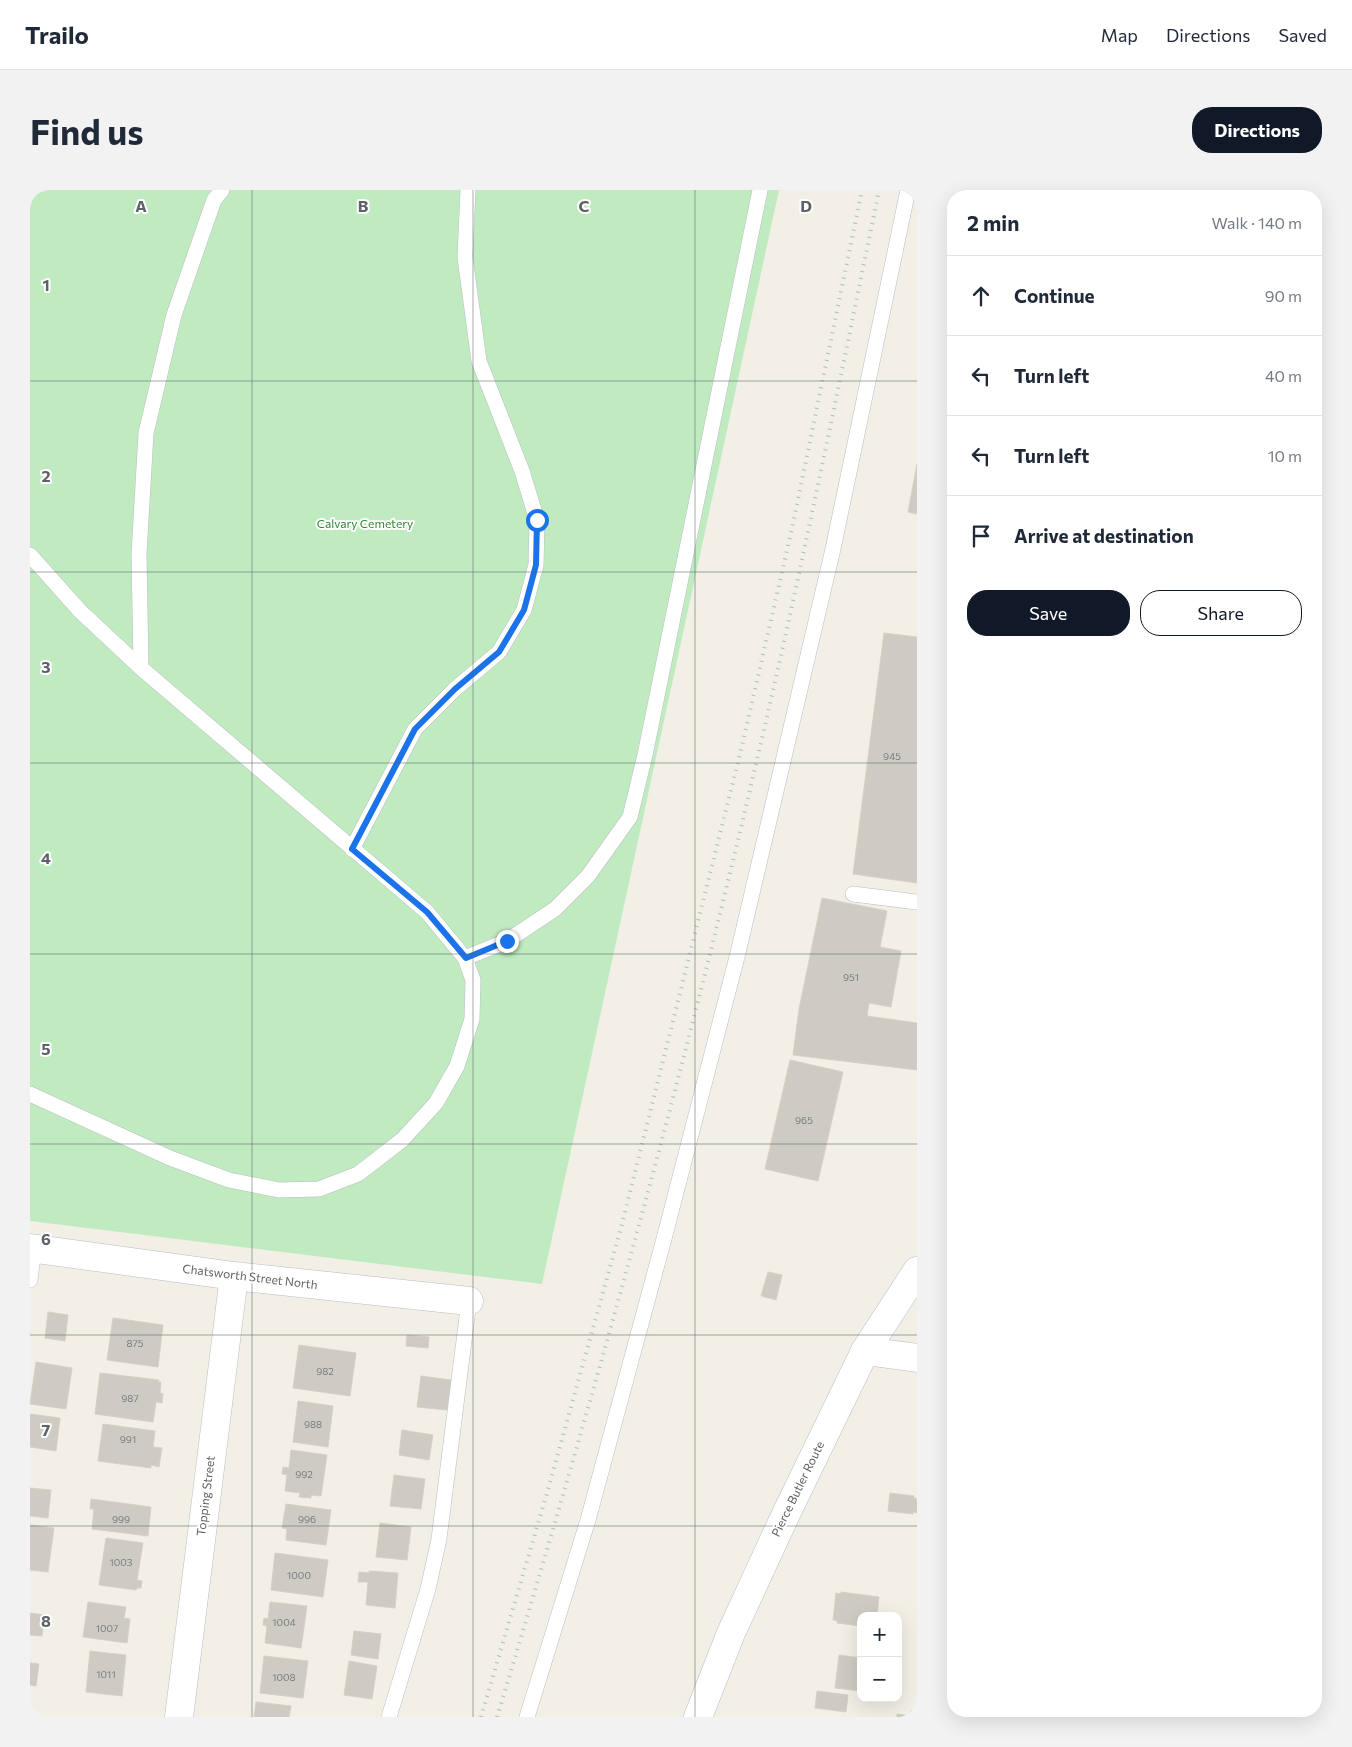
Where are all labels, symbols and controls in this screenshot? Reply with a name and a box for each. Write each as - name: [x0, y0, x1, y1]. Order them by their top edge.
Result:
- text: Trailo: [25, 20, 89, 49]
- text: Map: [1101, 24, 1138, 46]
- text: Directions: [1166, 24, 1250, 46]
- text: Saved: [1278, 24, 1327, 46]
- button: Directions: [1192, 107, 1322, 153]
- text: Find us: [30, 109, 144, 152]
- text: A: [135, 196, 147, 215]
- text: B: [358, 196, 369, 215]
- text: C: [579, 196, 590, 215]
- text: D: [800, 196, 812, 215]
- text: 2 min: [967, 210, 1019, 235]
- text: Walk · 140 m: [1212, 213, 1302, 232]
- text: 1: [42, 275, 50, 294]
- icon: ahead: [967, 282, 995, 310]
- text: Continue: [1014, 284, 1094, 307]
- text: 90 m: [1265, 286, 1302, 305]
- icon: left: [967, 362, 995, 390]
- text: Turn left: [1014, 364, 1089, 387]
- text: 40 m: [1265, 366, 1302, 385]
- icon: left: [967, 442, 995, 470]
- text: Turn left: [1014, 444, 1089, 467]
- text: 10 m: [1268, 446, 1302, 465]
- text: 2: [41, 466, 51, 485]
- route start: [526, 509, 549, 532]
- park label: Calvary Cemetery: [317, 516, 413, 530]
- icon: arrive: [967, 522, 995, 550]
- text: Arrive at destination: [1014, 524, 1194, 547]
- button: Save: [967, 590, 1130, 636]
- button: Share: [1140, 590, 1302, 636]
- text: 3: [41, 657, 51, 676]
- house number: 945: [883, 750, 901, 762]
- text: 4: [41, 848, 51, 867]
- route end: [496, 930, 519, 953]
- house number: 951: [843, 971, 859, 983]
- text: 5: [41, 1039, 51, 1058]
- house number: 965: [795, 1114, 813, 1126]
- text: 6: [41, 1229, 51, 1248]
- street label: Chatsworth Street North: [182, 1261, 319, 1291]
- house number: 875: [126, 1337, 144, 1349]
- house number: 982: [316, 1365, 334, 1377]
- house number: 987: [121, 1392, 139, 1404]
- house number: 988: [304, 1418, 322, 1430]
- text: 7: [42, 1420, 51, 1439]
- house number: 991: [120, 1433, 136, 1445]
- street label: Pierce Butler Route: [768, 1438, 826, 1539]
- street label: Topping Street: [193, 1455, 217, 1537]
- house number: 992: [295, 1468, 313, 1480]
- house number: 999: [112, 1513, 130, 1525]
- house number: 996: [298, 1513, 316, 1525]
- house number: 1003: [109, 1556, 133, 1568]
- house number: 1000: [287, 1569, 311, 1581]
- text: 8: [41, 1611, 51, 1630]
- map controls: [857, 1612, 902, 1702]
- button: +: [857, 1612, 902, 1657]
- house number: 1004: [272, 1616, 296, 1628]
- house number: 1007: [96, 1622, 118, 1634]
- button: −: [857, 1657, 902, 1702]
- house number: 1011: [96, 1668, 116, 1680]
- house number: 1008: [272, 1671, 296, 1683]

